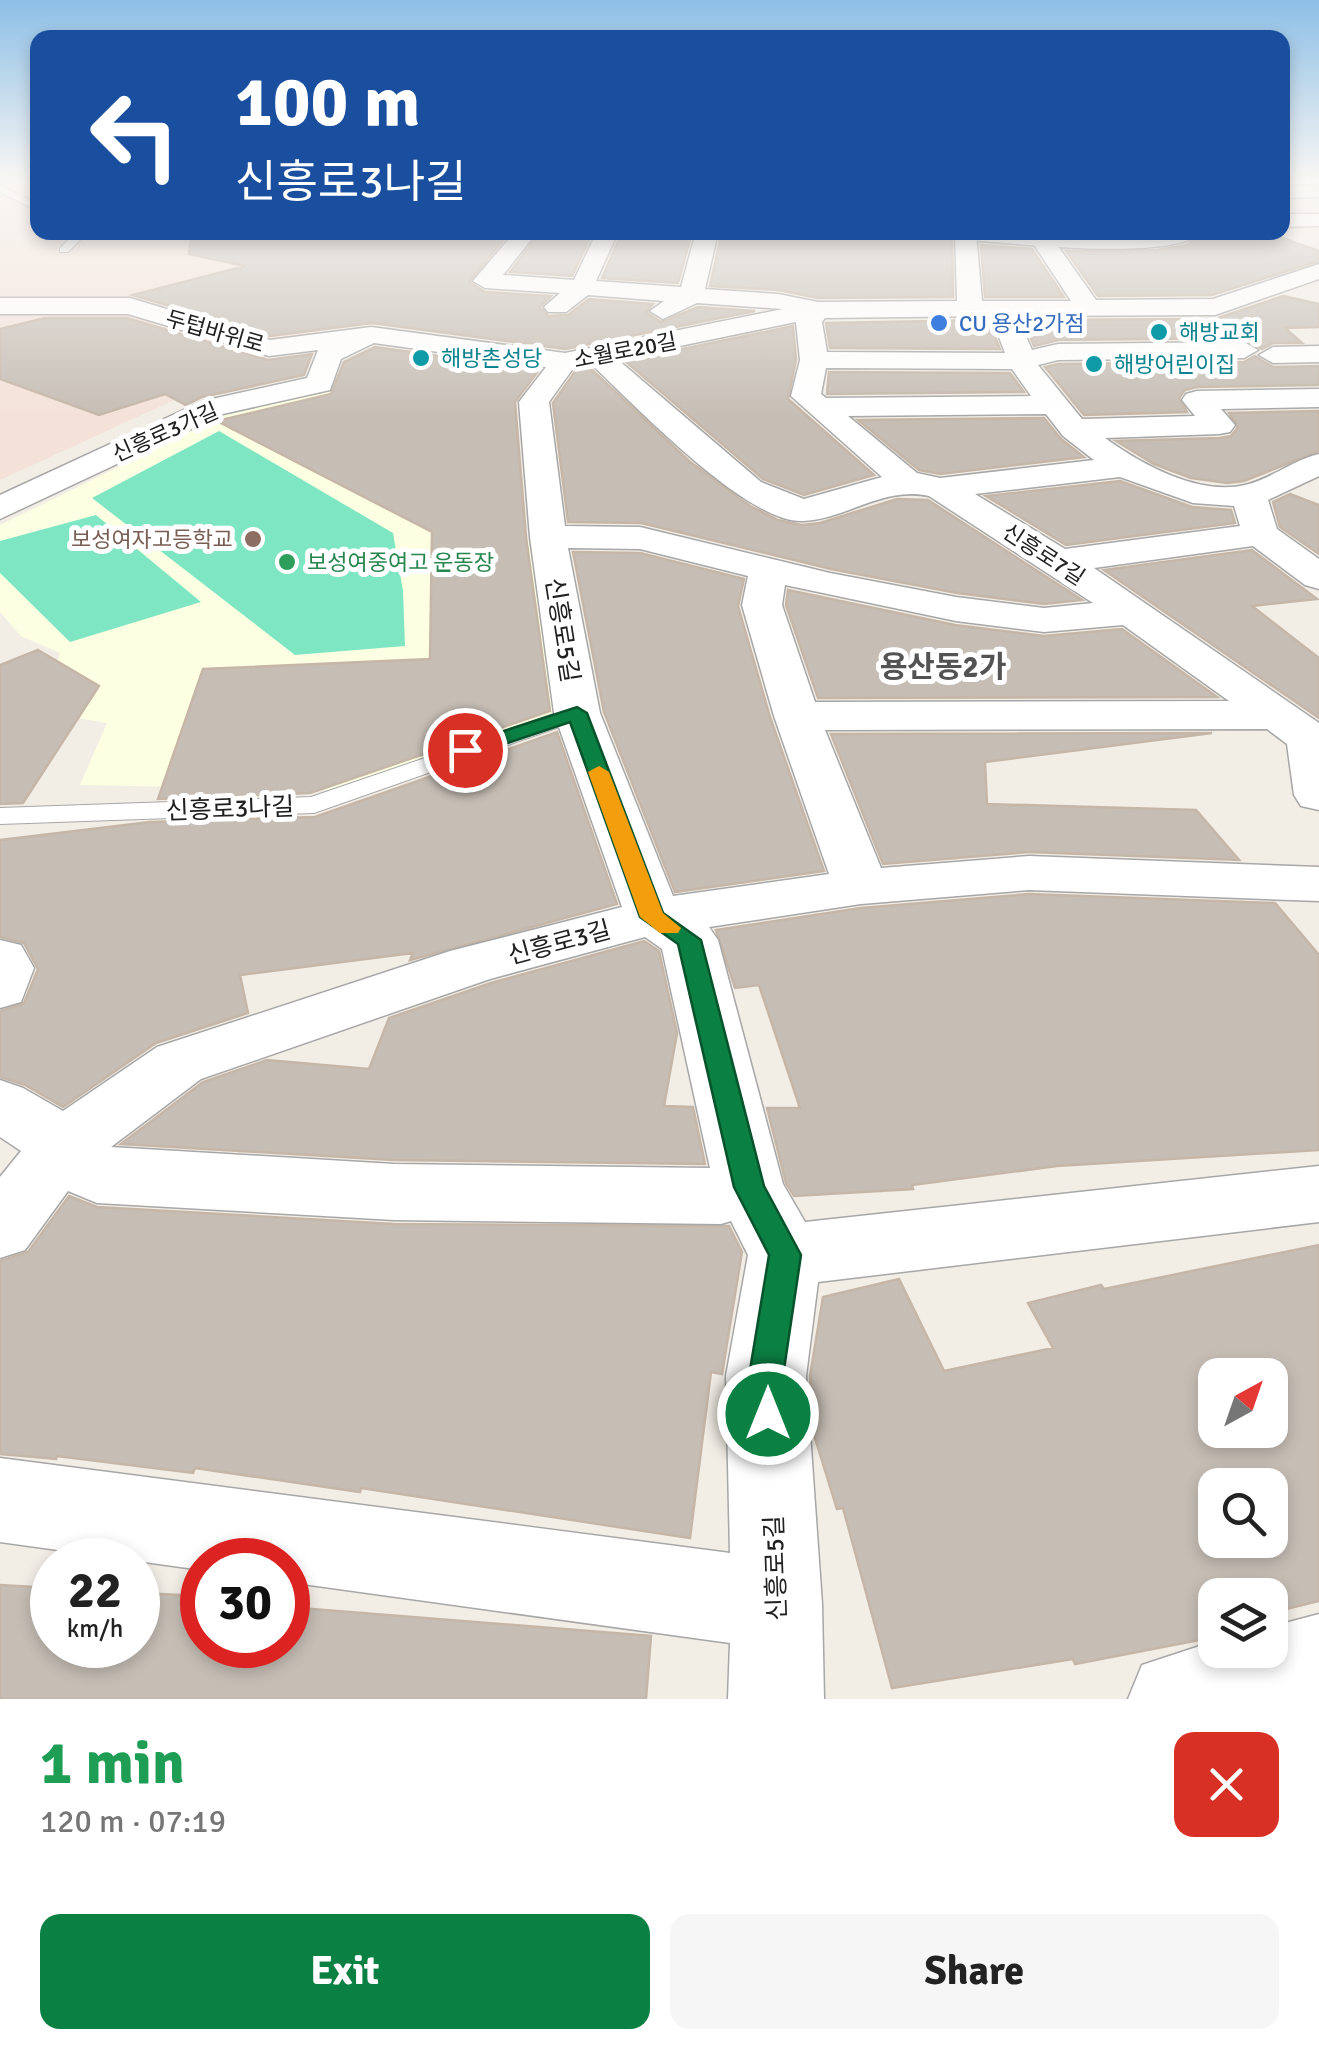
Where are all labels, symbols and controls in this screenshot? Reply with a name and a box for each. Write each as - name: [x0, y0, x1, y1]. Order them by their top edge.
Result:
- text: 100 m: [235, 59, 420, 145]
- icon: left: [70, 70, 200, 200]
- text: 신흥로3나길: [235, 155, 466, 210]
- street label: 두텁바위로: [162, 305, 267, 358]
- place label: CU 용산2가점: [959, 310, 1085, 337]
- marker: CU 용산2가점: [928, 312, 950, 334]
- place label: 해방교회: [1179, 319, 1260, 346]
- marker: 해방교회: [1148, 321, 1170, 343]
- street label: 소월로20길: [571, 327, 679, 374]
- place label: 해방촌성당: [441, 345, 542, 372]
- marker: 해방촌성당: [410, 347, 432, 369]
- place label: 해방어린이집: [1114, 351, 1235, 378]
- marker: 해방어린이집: [1083, 353, 1105, 375]
- street label: 신흥로3가길: [108, 397, 222, 468]
- street label: 신흥로7길: [997, 518, 1090, 591]
- place label: 보성여자고등학교: [71, 526, 233, 553]
- marker: 보성여자고등학교: [242, 528, 264, 550]
- place label: 보성여중여고 운동장: [307, 549, 494, 576]
- marker: 보성여중여고 운동장: [276, 551, 298, 573]
- street label: 신흥로5길: [539, 576, 586, 685]
- district label: 용산동2가: [880, 649, 1006, 686]
- pin: [423, 708, 508, 793]
- icon: arrive: [438, 723, 493, 778]
- street label: 신흥로3나길: [165, 791, 295, 826]
- street label: 신흥로3길: [504, 914, 614, 971]
- north arrow: [1198, 1358, 1288, 1448]
- map controls: [1198, 1358, 1288, 1668]
- position arrow: [716, 1362, 820, 1466]
- button: search: [1198, 1468, 1288, 1558]
- street label: 신흥로5길: [758, 1515, 793, 1621]
- speed limit sign: 30: [180, 1538, 310, 1668]
- text: 22: [68, 1560, 122, 1622]
- button: layers: [1198, 1578, 1288, 1668]
- text: km/h: [67, 1613, 123, 1644]
- text: 1 min: [40, 1727, 185, 1801]
- button: close: [1174, 1732, 1279, 1837]
- text: 120 m · 07:19: [40, 1802, 226, 1841]
- button: Exit: [40, 1914, 650, 2029]
- button: Share: [670, 1914, 1279, 2029]

